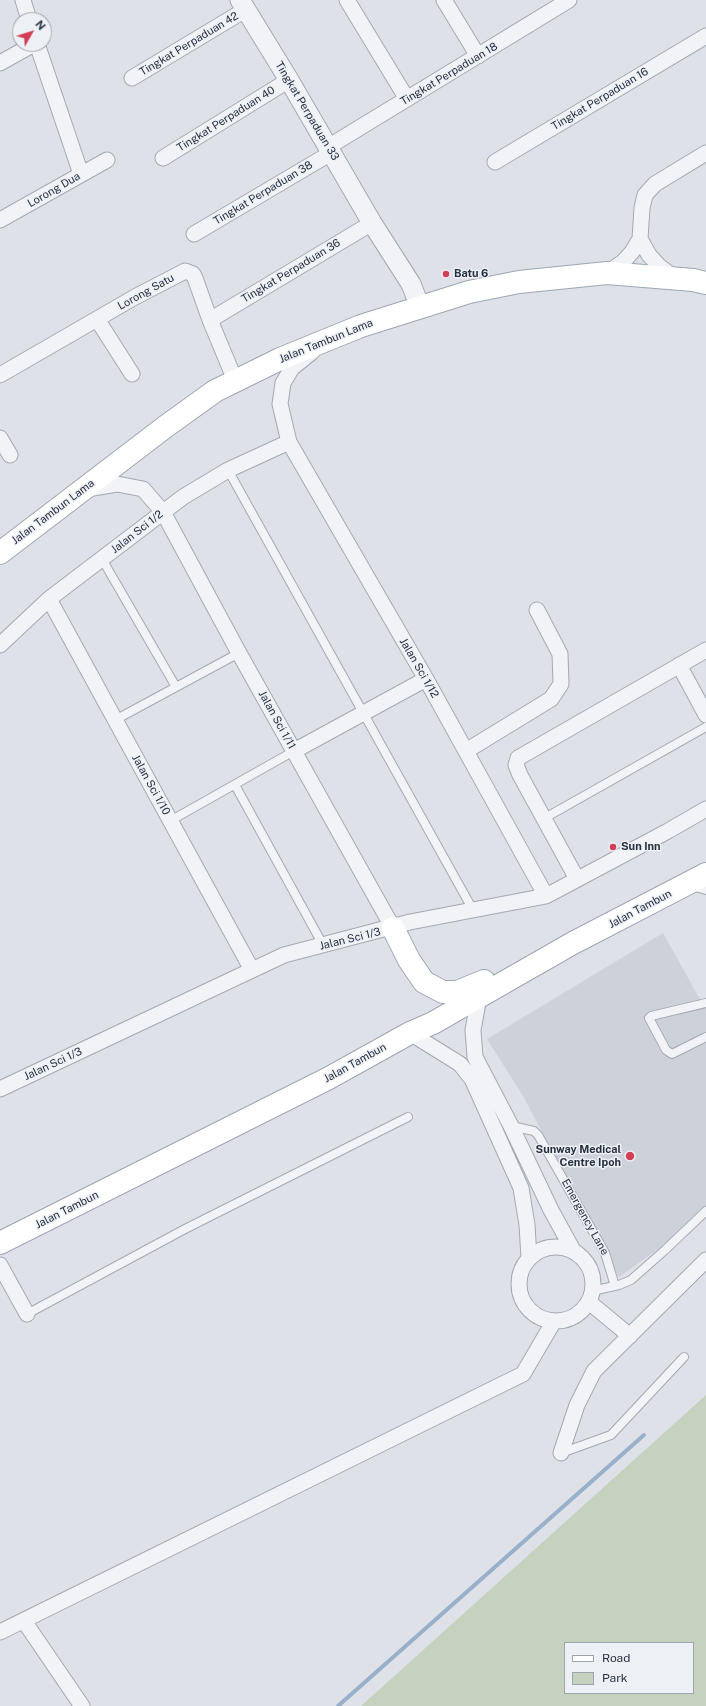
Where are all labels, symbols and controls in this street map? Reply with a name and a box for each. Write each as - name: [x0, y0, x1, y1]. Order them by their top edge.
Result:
- street label: Tingkat Perpaduan 42: [137, 9, 241, 79]
- north arrow: [12, 12, 52, 52]
- text: N: [33, 18, 48, 32]
- street label: Tingkat Perpaduan 18: [398, 40, 500, 108]
- street label: Tingkat Perpaduan 33: [272, 59, 342, 163]
- street label: Tingkat Perpaduan 16: [549, 65, 651, 133]
- street label: Tingkat Perpaduan 40: [175, 83, 277, 155]
- street label: Tingkat Perpaduan 38: [211, 158, 315, 228]
- street label: Lorong Dua: [25, 170, 83, 210]
- street label: Tingkat Perpaduan 36: [239, 236, 343, 306]
- place label: Batu 6: [454, 267, 488, 281]
- marker: Batu 6: [441, 269, 451, 279]
- street label: Lorong Satu: [115, 271, 177, 313]
- street label: Jalan Tambun Lama: [277, 316, 375, 366]
- street label: Jalan Tambun Lama: [9, 477, 97, 547]
- street label: Jalan Sci 1/2: [108, 508, 166, 556]
- street label: Jalan Sci 1/12: [397, 636, 441, 700]
- street label: Jalan Sci 1/11: [256, 689, 298, 751]
- street label: Jalan Sci 1/10: [129, 753, 173, 817]
- place label: Sun Inn: [621, 840, 661, 854]
- marker: Sun Inn: [608, 842, 618, 852]
- street label: Jalan Tambun: [606, 887, 674, 931]
- street label: Jalan Sci 1/3: [318, 925, 382, 953]
- street label: Jalan Tambun: [321, 1040, 389, 1086]
- street label: Jalan Sci 1/3: [22, 1045, 84, 1083]
- place label: Sunway Medical Centre Ipoh: [536, 1143, 621, 1169]
- marker: Sunway Medical Centre Ipoh: [624, 1150, 636, 1162]
- street label: Emergency Lane: [559, 1177, 611, 1257]
- street label: Jalan Tambun: [33, 1188, 101, 1232]
- legend: [564, 1642, 694, 1694]
- text: Road: [602, 1651, 630, 1665]
- text: Park: [602, 1671, 628, 1685]

